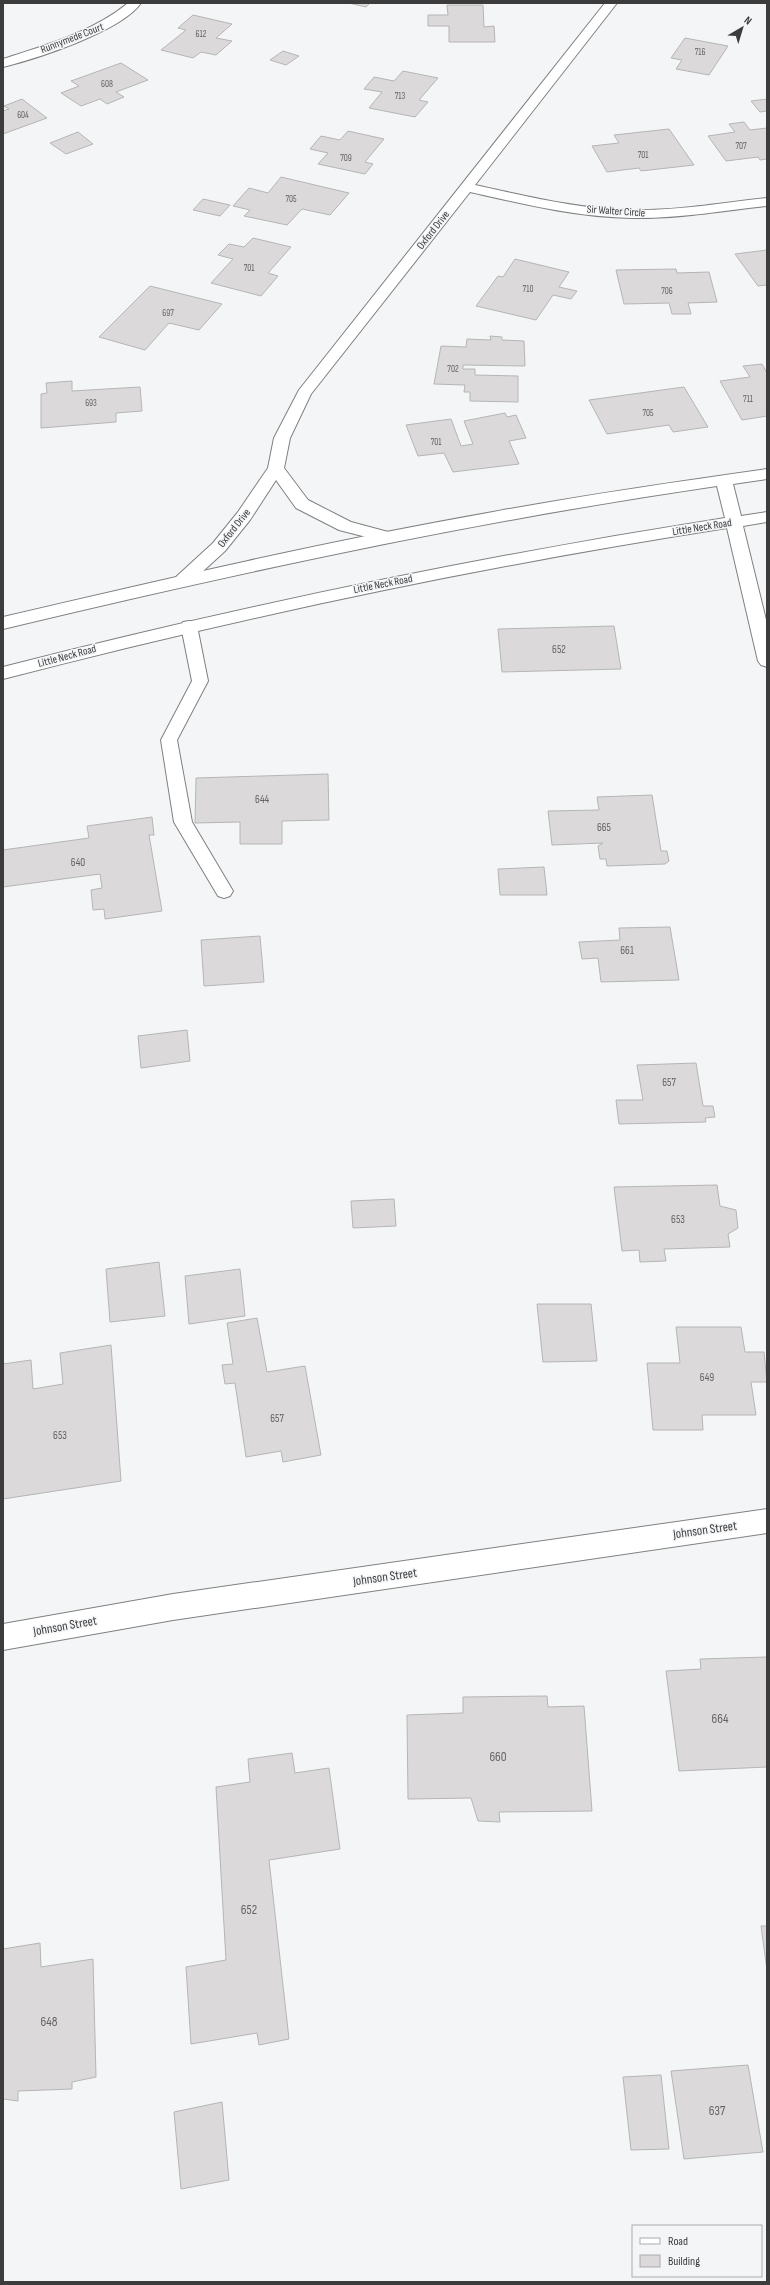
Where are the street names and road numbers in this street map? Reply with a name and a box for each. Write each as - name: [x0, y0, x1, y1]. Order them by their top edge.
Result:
- street label: Runnymede Court: [39, 20, 106, 56]
- street label: Sir Walter Circle: [586, 202, 646, 220]
- street label: Oxford Drive: [414, 208, 452, 252]
- street label: Oxford Drive: [215, 506, 253, 550]
- street label: Little Neck Road: [671, 516, 733, 538]
- street label: Little Neck Road: [352, 572, 414, 596]
- street label: Little Neck Road: [36, 642, 98, 670]
- street label: Johnson Street: [671, 1518, 738, 1543]
- street label: Johnson Street: [351, 1565, 418, 1590]
- street label: Johnson Street: [31, 1613, 98, 1640]

